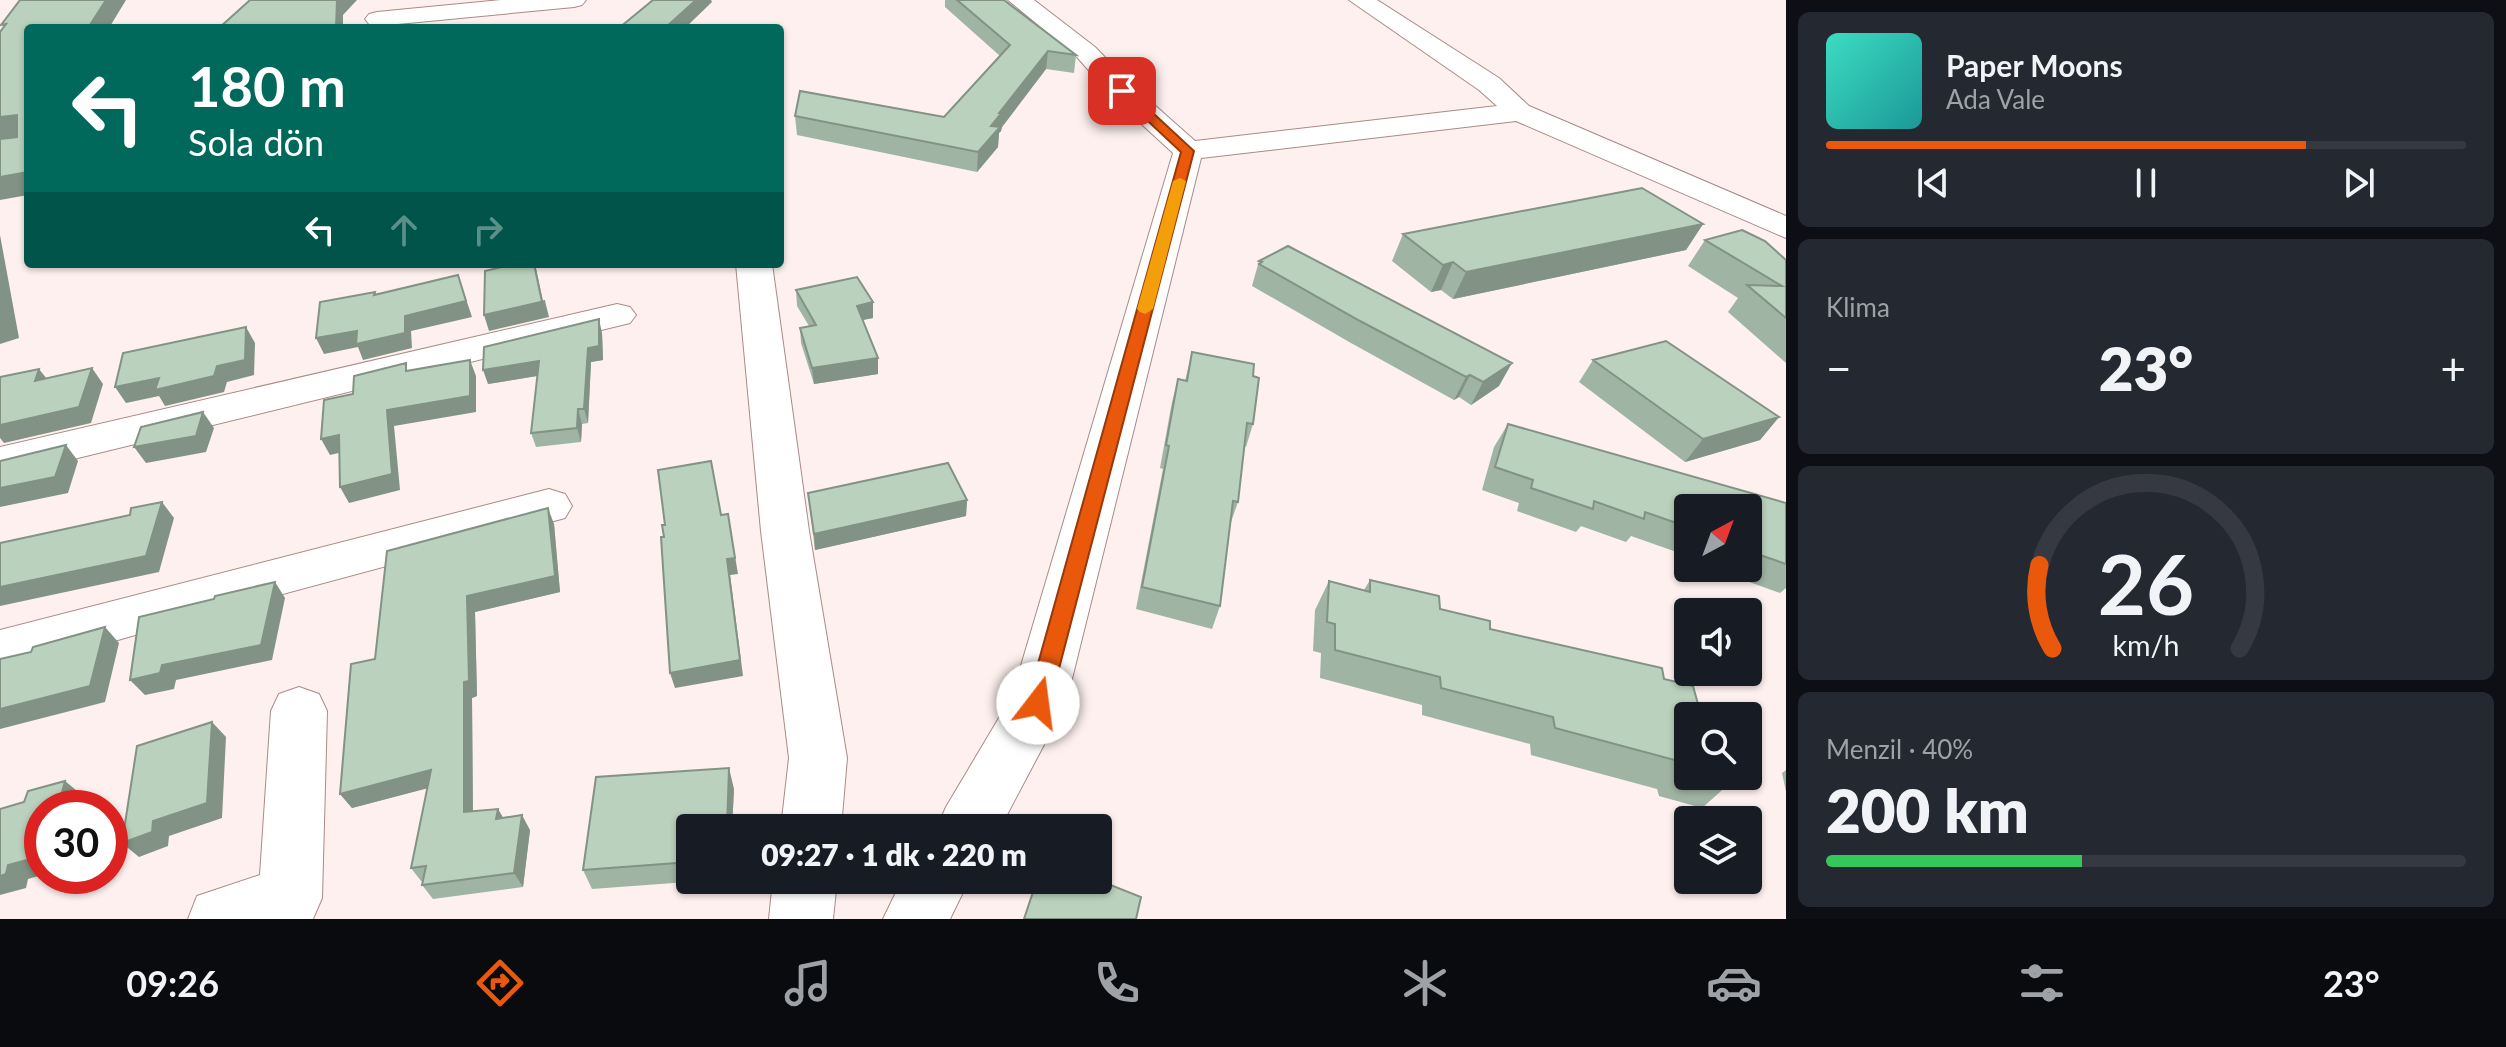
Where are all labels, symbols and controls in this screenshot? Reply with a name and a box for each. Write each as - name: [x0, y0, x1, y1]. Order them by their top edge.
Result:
- text: Paper Moons: [1946, 47, 2123, 83]
- text: 180 m: [188, 52, 346, 119]
- icon: left: [56, 56, 160, 160]
- pin: [1088, 57, 1156, 125]
- icon: arrive: [1100, 69, 1144, 113]
- text: Ada Vale: [1946, 83, 2045, 115]
- text: Sola dön: [188, 120, 324, 164]
- icon: previous: [1911, 161, 1955, 205]
- icon: pause: [2124, 161, 2168, 205]
- icon: next: [2337, 161, 2381, 205]
- icon: left: [298, 208, 342, 252]
- icon: ahead: [382, 208, 426, 252]
- icon: right: [466, 208, 510, 252]
- text: Klima: [1826, 291, 1890, 323]
- text: 23°: [2099, 332, 2193, 404]
- text: −: [1826, 342, 1852, 394]
- text: +: [2440, 342, 2466, 394]
- north arrow: [1674, 494, 1762, 582]
- map controls: [1674, 494, 1762, 894]
- text: 26: [2098, 532, 2194, 632]
- button: sound: [1674, 598, 1762, 686]
- text: km/h: [2113, 628, 2179, 662]
- position arrow: [996, 661, 1080, 745]
- button: search: [1674, 702, 1762, 790]
- text: Menzil · 40%: [1826, 733, 1973, 765]
- text: 200 km: [1826, 774, 2029, 846]
- speed limit sign: 30: [24, 790, 128, 894]
- button: layers: [1674, 806, 1762, 894]
- text: 09:27 · 1 dk · 220 m: [761, 836, 1027, 872]
- icon: directions: [472, 955, 528, 1011]
- icon: music: [780, 955, 836, 1011]
- icon: phone: [1089, 955, 1145, 1011]
- icon: climate: [1397, 955, 1453, 1011]
- icon: car: [1706, 955, 1762, 1011]
- icon: filters: [2014, 955, 2070, 1011]
- text: 09:26: [126, 961, 219, 1005]
- text: 23°: [2323, 961, 2380, 1005]

